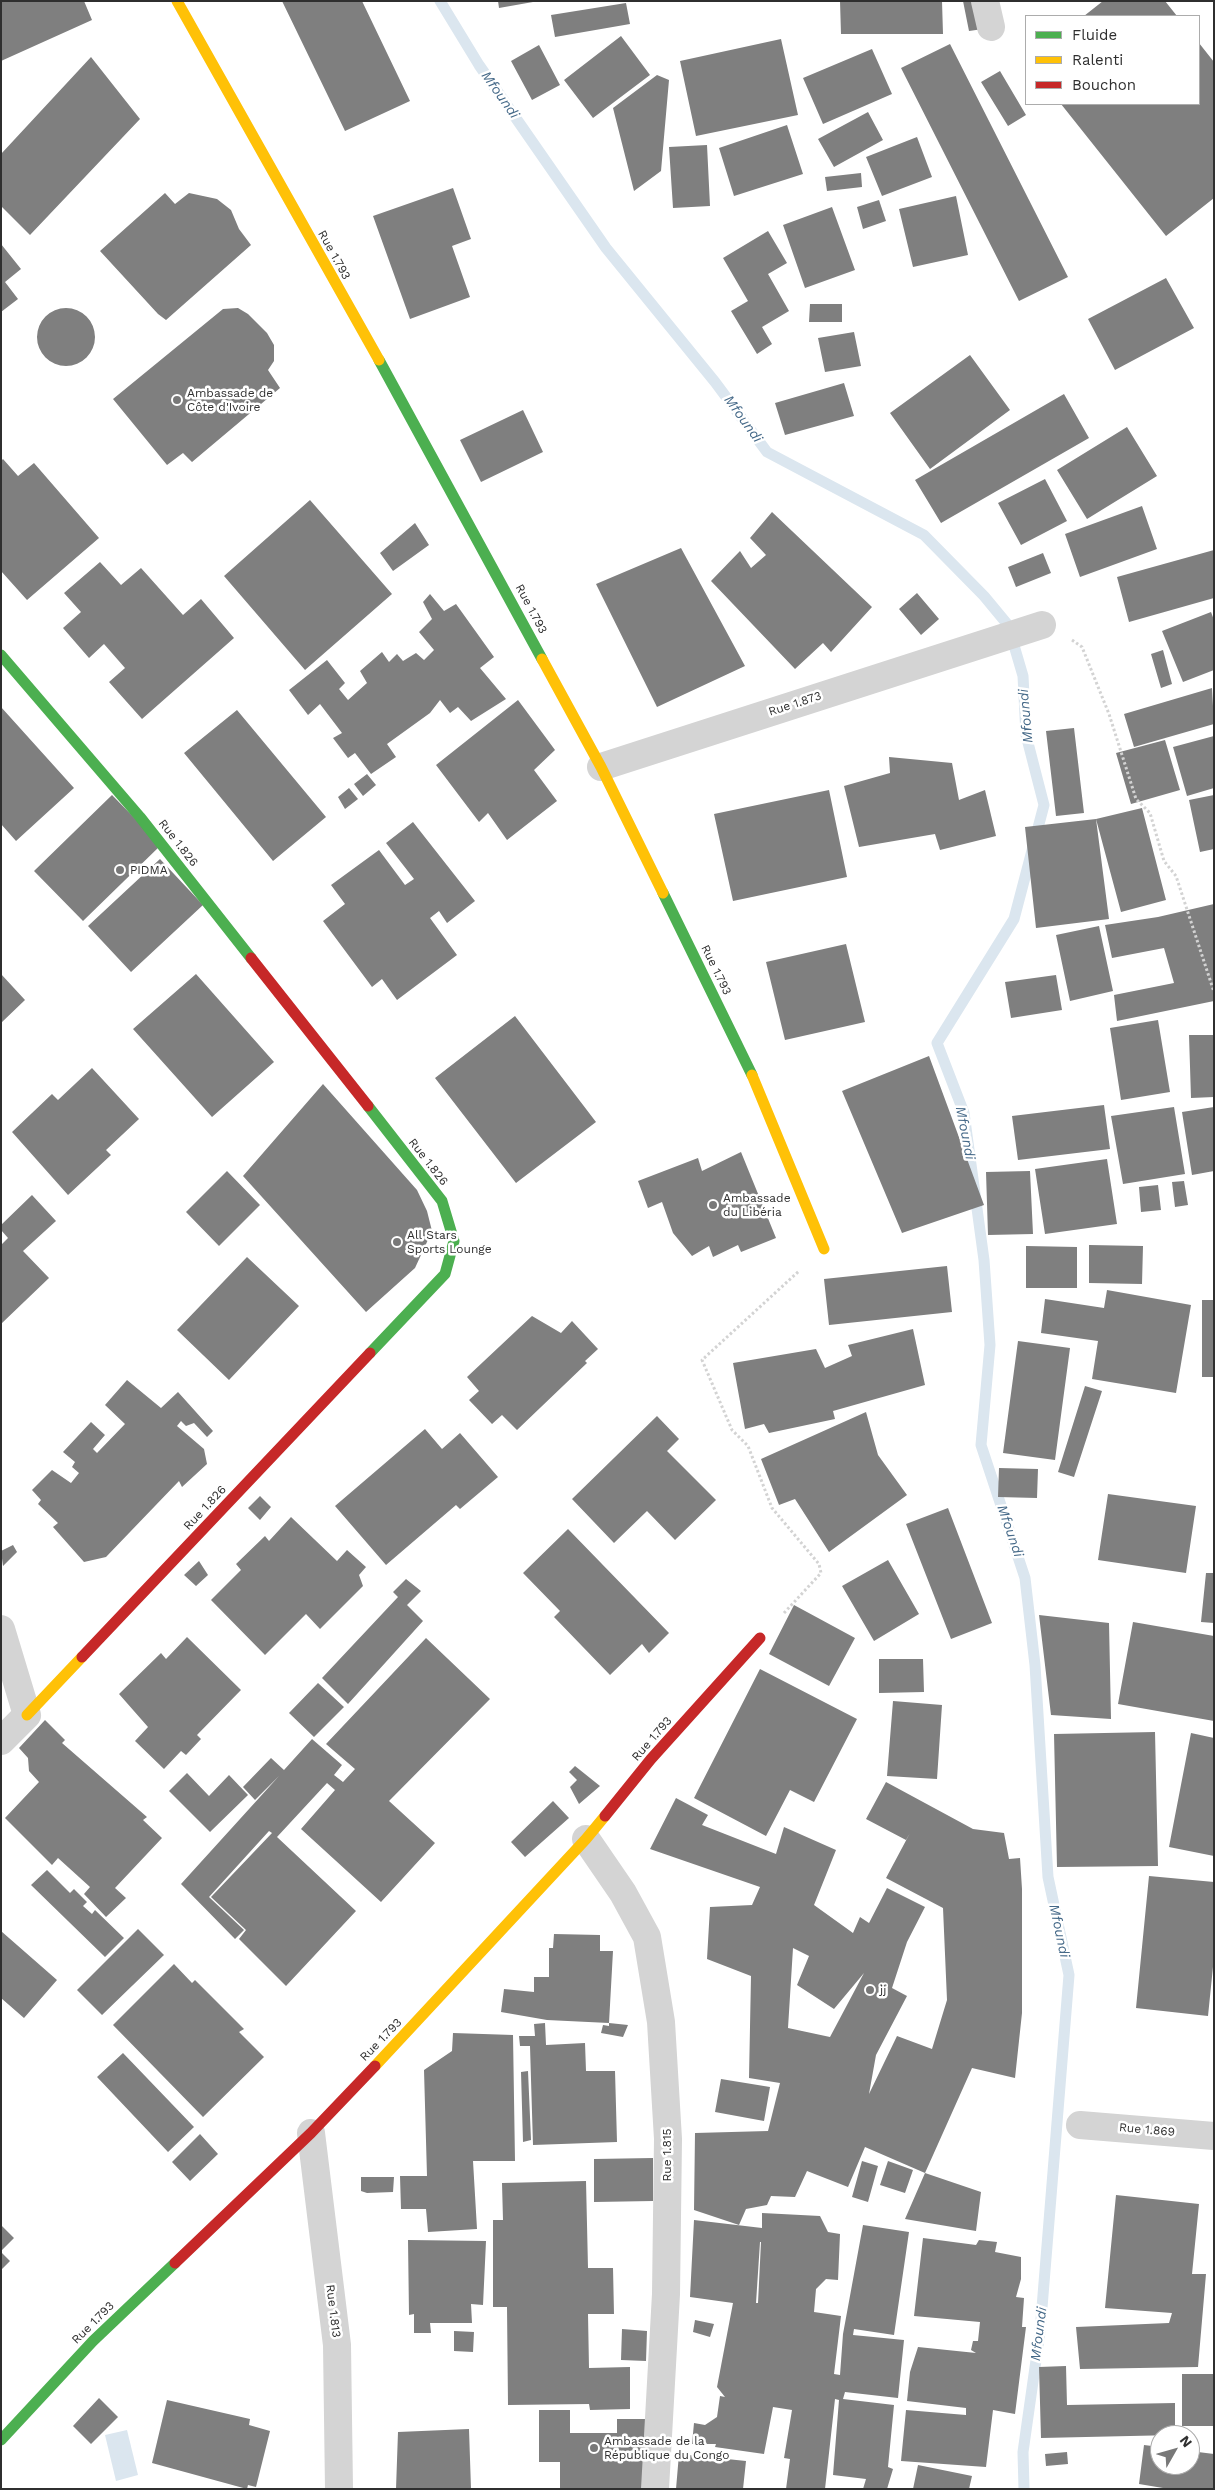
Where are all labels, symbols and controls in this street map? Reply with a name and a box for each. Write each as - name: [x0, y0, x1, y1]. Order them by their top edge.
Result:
- legend: [1025, 15, 1200, 105]
- text: Fluide: [1072, 26, 1117, 44]
- text: Ralenti: [1072, 51, 1123, 69]
- water label: Mfoundi: [478, 68, 522, 122]
- text: Bouchon: [1072, 76, 1136, 94]
- street label: Rue 1.793: [315, 228, 353, 282]
- place label: Ambassade de Côte d'Ivoire: [187, 386, 273, 414]
- water label: Mfoundi: [720, 392, 766, 446]
- marker: Ambassade de Côte d'Ivoire: [171, 394, 183, 406]
- street label: Rue 1.793: [512, 582, 550, 636]
- water label: Mfoundi: [1015, 688, 1037, 744]
- street label: Rue 1.873: [767, 689, 823, 719]
- street label: Rue 1.826: [155, 817, 201, 869]
- place label: PIDMA: [130, 863, 168, 877]
- marker: PIDMA: [114, 864, 126, 876]
- street label: Rue 1.793: [698, 943, 734, 997]
- water label: Mfoundi: [952, 1105, 978, 1161]
- street label: Rue 1.826: [405, 1136, 451, 1188]
- place label: Ambassade du Libéria: [723, 1191, 791, 1219]
- marker: Ambassade du Libéria: [707, 1199, 719, 1211]
- place label: All Stars Sports Lounge: [407, 1228, 492, 1256]
- marker: All Stars Sports Lounge: [391, 1236, 403, 1248]
- street label: Rue 1.826: [181, 1483, 229, 1533]
- water label: Mfoundi: [993, 1503, 1027, 1559]
- street label: Rue 1.793: [629, 1714, 675, 1764]
- water label: Mfoundi: [1045, 1903, 1073, 1959]
- place label: jj: [880, 1983, 886, 1997]
- marker: jj: [864, 1984, 876, 1996]
- street label: Rue 1.793: [357, 2016, 405, 2064]
- street label: Rue 1.869: [1118, 2120, 1176, 2140]
- street label: Rue 1.815: [660, 2128, 674, 2182]
- street label: Rue 1.813: [323, 2284, 343, 2338]
- street label: Rue 1.793: [69, 2299, 117, 2347]
- water label: Mfoundi: [1027, 2306, 1051, 2362]
- north arrow: [1150, 2425, 1200, 2475]
- text: N: [1177, 2432, 1196, 2450]
- place label: Ambassade de la République du Congo: [604, 2434, 729, 2462]
- marker: Ambassade de la République du Congo: [588, 2442, 600, 2454]

